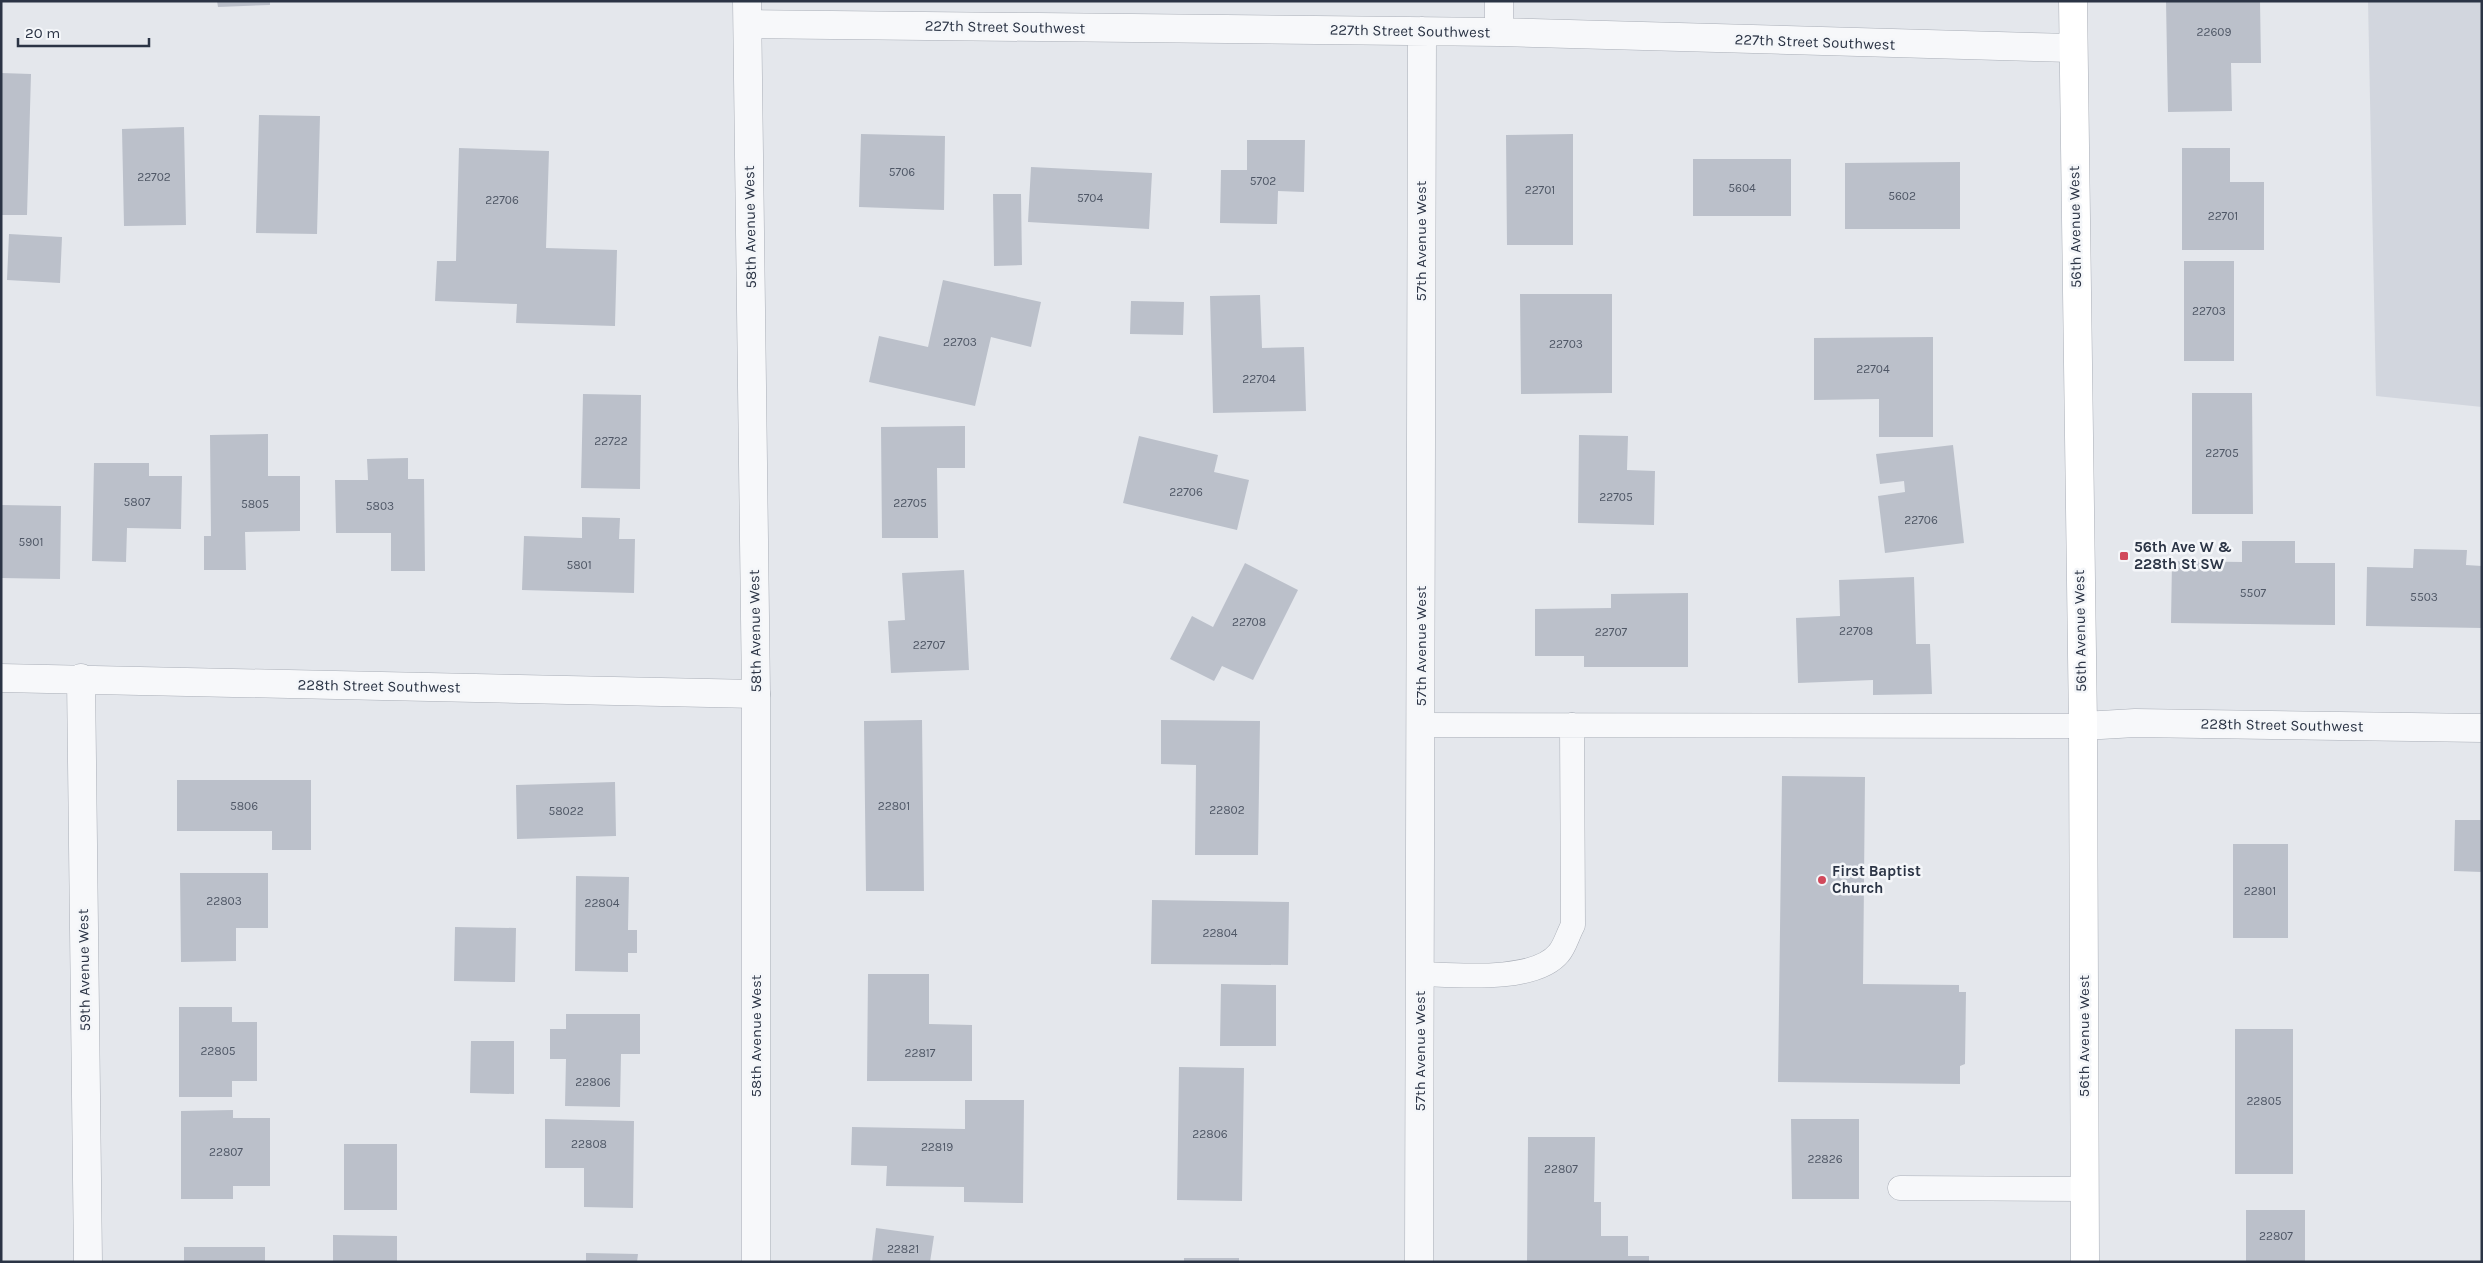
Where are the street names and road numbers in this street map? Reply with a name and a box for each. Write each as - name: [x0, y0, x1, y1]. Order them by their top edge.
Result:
- street label: 227th Street Southwest: [925, 17, 1086, 37]
- street label: 227th Street Southwest: [1330, 21, 1491, 41]
- street label: 227th Street Southwest: [1734, 30, 1896, 54]
- street label: 58th Avenue West: [740, 165, 760, 289]
- street label: 56th Avenue West: [2065, 165, 2085, 288]
- street label: 57th Avenue West: [1412, 180, 1430, 301]
- street label: 58th Avenue West: [745, 569, 765, 693]
- street label: 56th Avenue West: [2070, 569, 2090, 692]
- street label: 57th Avenue West: [1412, 585, 1430, 706]
- street label: 228th Street Southwest: [297, 676, 461, 696]
- street label: 228th Street Southwest: [2200, 715, 2364, 735]
- street label: 59th Avenue West: [74, 908, 94, 1031]
- street label: 58th Avenue West: [747, 974, 765, 1098]
- street label: 56th Avenue West: [2075, 974, 2093, 1097]
- street label: 57th Avenue West: [1411, 990, 1429, 1111]

